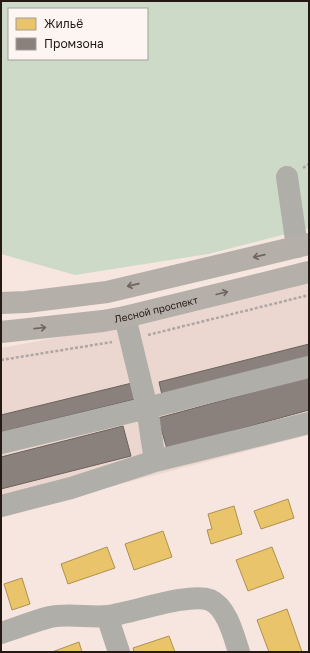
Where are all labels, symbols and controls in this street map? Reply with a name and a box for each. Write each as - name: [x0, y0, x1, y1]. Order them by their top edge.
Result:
- legend: [8, 8, 148, 60]
- text: Жильё: [44, 16, 83, 31]
- text: Промзона: [44, 36, 104, 51]
- one-way arrow: [253, 252, 266, 260]
- one-way arrow: [127, 282, 140, 290]
- one-way arrow: [215, 289, 228, 297]
- street label: Лесной проспект: [114, 293, 199, 325]
- one-way arrow: [33, 324, 46, 332]

